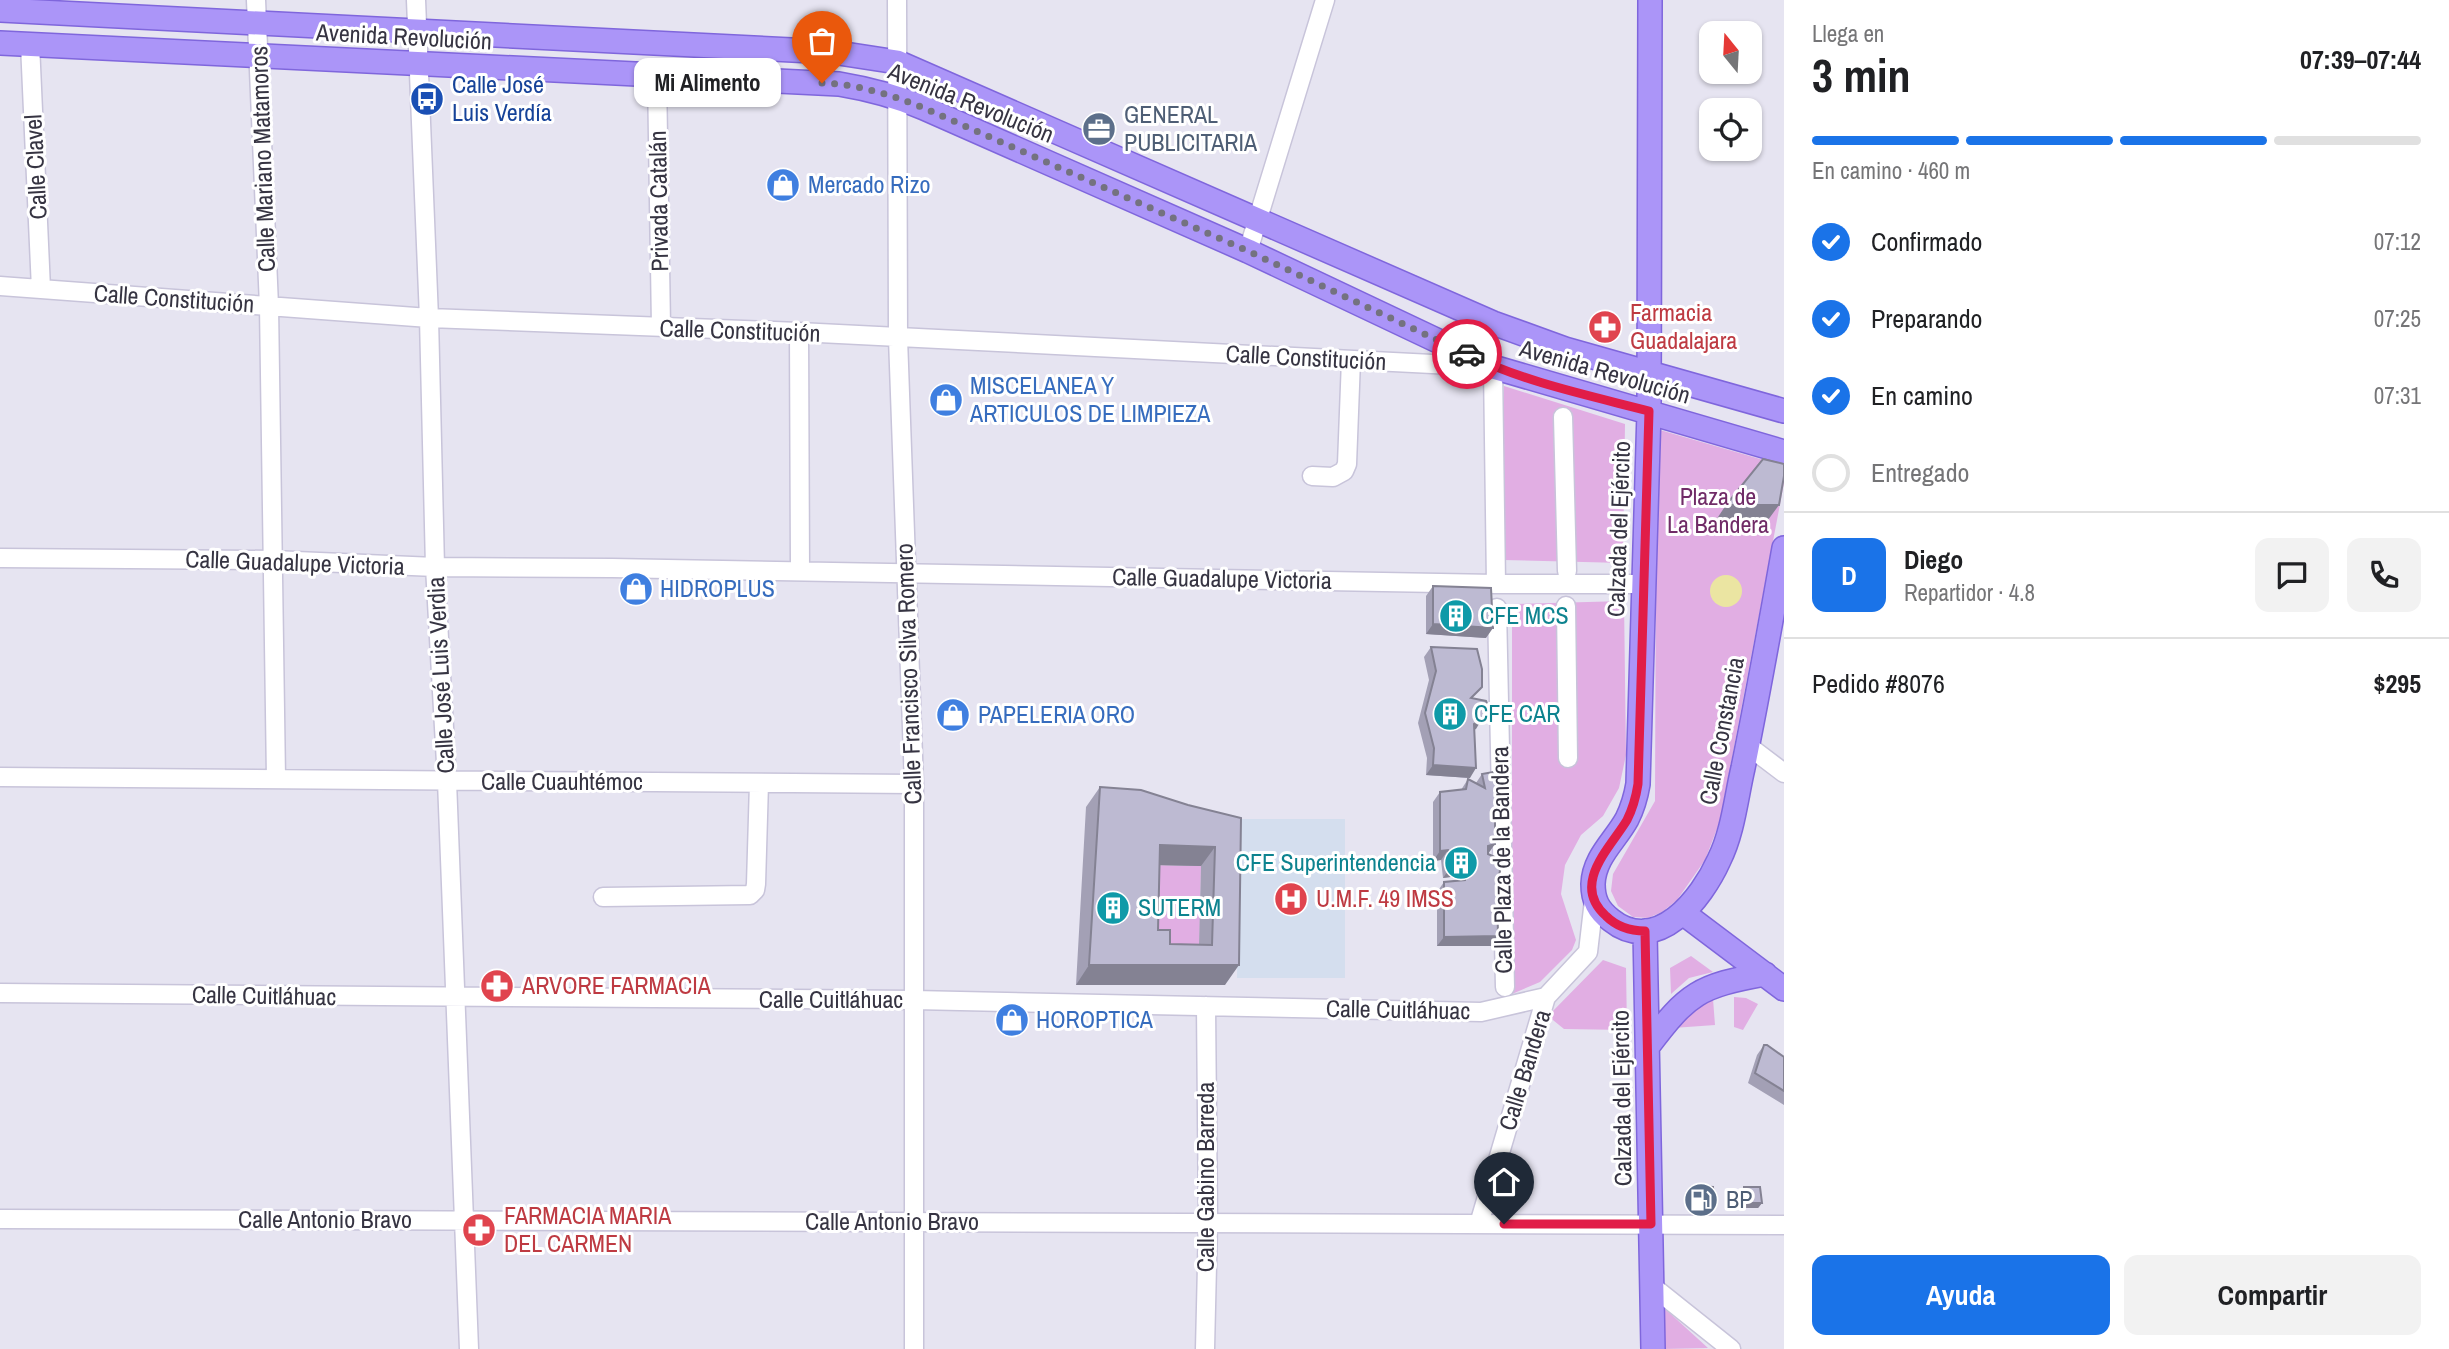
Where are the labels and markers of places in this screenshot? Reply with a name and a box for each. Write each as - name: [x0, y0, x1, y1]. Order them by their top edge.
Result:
- pin: [792, 11, 852, 83]
- callout: Mi Alimento: [633, 58, 780, 108]
- place label: Calle José Luis Verdía: [452, 68, 552, 128]
- bus stop icon: Calle José Luis Verdía: [408, 80, 446, 118]
- place label: GENERAL PUBLICITARIA: [1124, 98, 1258, 158]
- office icon: GENERAL PUBLICITARIA: [1080, 110, 1118, 148]
- shop icon: Mercado Rizo: [764, 166, 802, 204]
- place label: Mercado Rizo: [808, 168, 931, 200]
- place label: Farmacia Guadalajara: [1630, 296, 1737, 356]
- pharmacy icon: Farmacia Guadalajara: [1586, 308, 1624, 346]
- place label: MISCELANEA Y ARTICULOS DE LIMPIEZA: [969, 369, 1211, 429]
- shop icon: MISCELANEA Y ARTICULOS DE LIMPIEZA: [927, 381, 965, 419]
- shop icon: HIDROPLUS: [617, 570, 655, 608]
- place label: HIDROPLUS: [660, 572, 775, 604]
- building icon: CFE MCS: [1437, 597, 1475, 635]
- place label: CFE MCS: [1480, 599, 1569, 631]
- building icon: CFE CAR: [1431, 695, 1469, 733]
- shop icon: PAPELERIA ORO: [934, 696, 972, 734]
- place label: CFE CAR: [1474, 697, 1560, 729]
- place label: PAPELERIA ORO: [978, 698, 1135, 730]
- building icon: CFE Superintendencia: [1442, 844, 1480, 882]
- place label: CFE Superintendencia: [1236, 846, 1436, 878]
- hospital icon: U.M.F. 49 IMSS: [1272, 880, 1310, 918]
- place label: U.M.F. 49 IMSS: [1316, 882, 1454, 914]
- building icon: SUTERM: [1094, 889, 1132, 927]
- place label: SUTERM: [1138, 891, 1221, 923]
- pharmacy icon: ARVORE FARMACIA: [478, 967, 516, 1005]
- place label: ARVORE FARMACIA: [521, 969, 712, 1001]
- shop icon: HOROPTICA: [993, 1001, 1031, 1039]
- place label: HOROPTICA: [1036, 1003, 1154, 1035]
- pin: [1474, 1152, 1534, 1224]
- fuel station icon: BP: [1682, 1181, 1720, 1219]
- place label: BP: [1726, 1183, 1752, 1215]
- place label: FARMACIA MARIA DEL CARMEN: [504, 1199, 672, 1259]
- pharmacy icon: FARMACIA MARIA DEL CARMEN: [460, 1211, 498, 1249]

